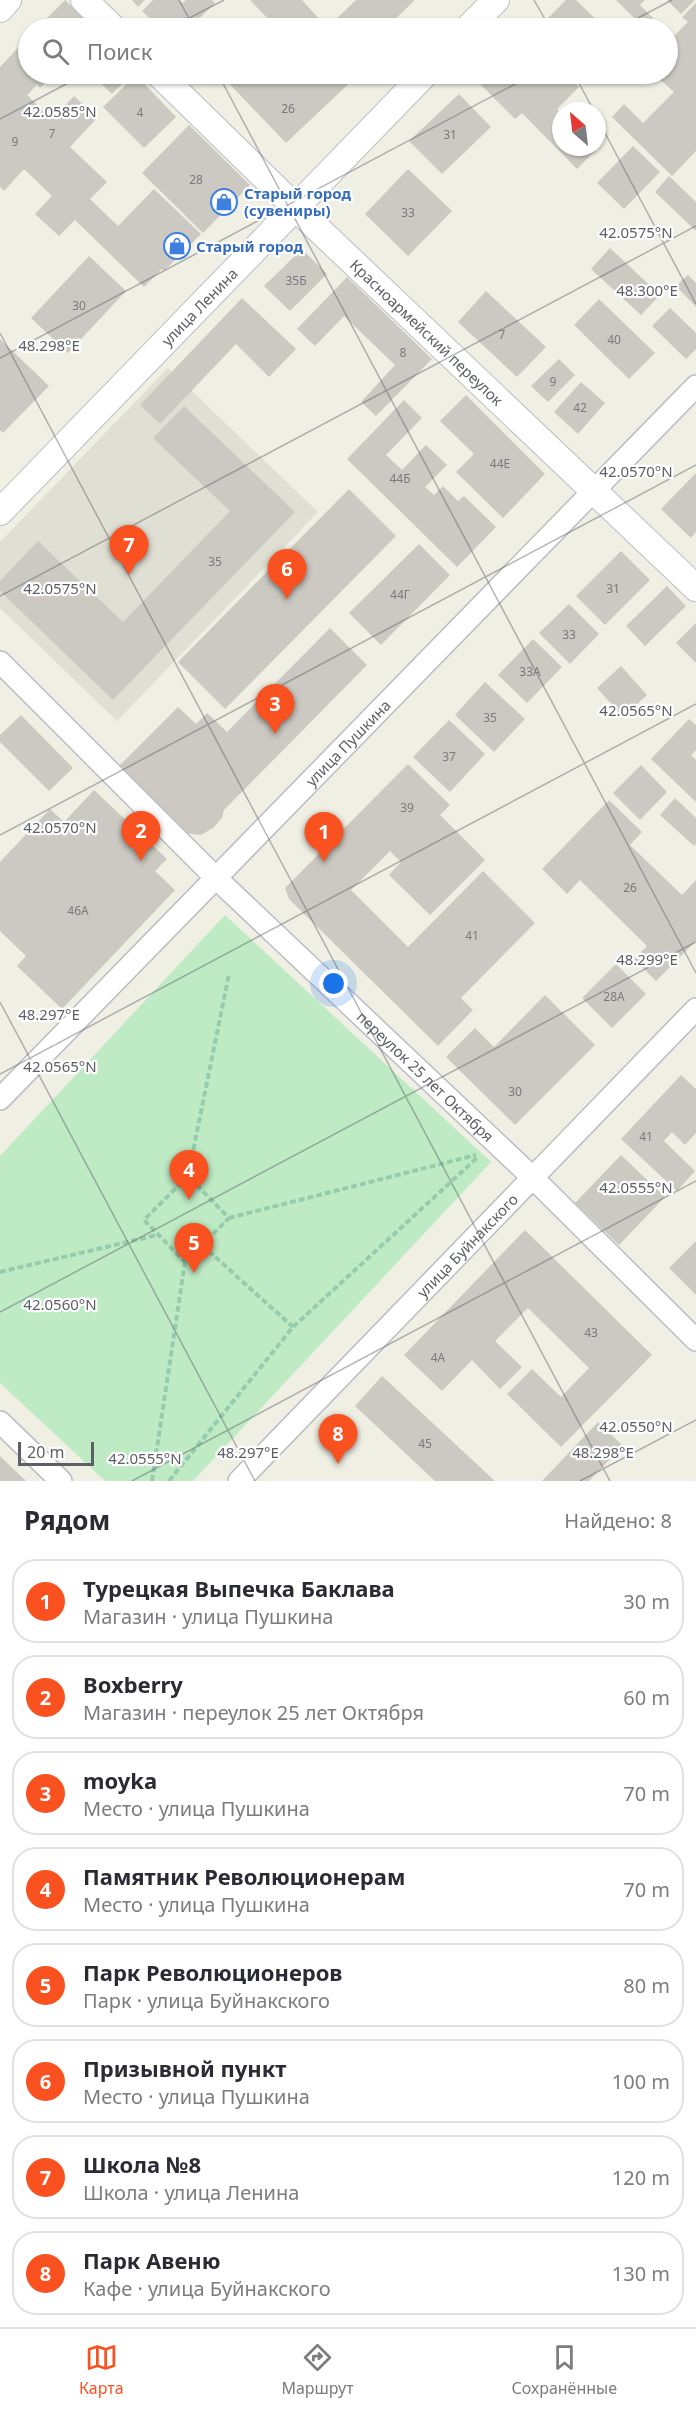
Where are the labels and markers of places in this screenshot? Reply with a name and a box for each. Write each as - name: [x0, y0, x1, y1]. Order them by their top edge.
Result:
- place label: Старый город (сувениры): [244, 183, 352, 220]
- shop icon: Старый город (сувениры): [209, 187, 239, 217]
- shop icon: Старый город: [162, 231, 192, 261]
- place label: Старый город: [196, 236, 304, 256]
- pin: 7: [110, 526, 148, 575]
- pin: 6: [268, 550, 306, 599]
- pin: 3: [256, 684, 294, 734]
- pin: 2: [122, 812, 160, 861]
- pin: 1: [304, 812, 344, 862]
- pin: 4: [170, 1150, 208, 1200]
- pin: 5: [174, 1224, 214, 1273]
- pin: 8: [318, 1414, 358, 1464]

